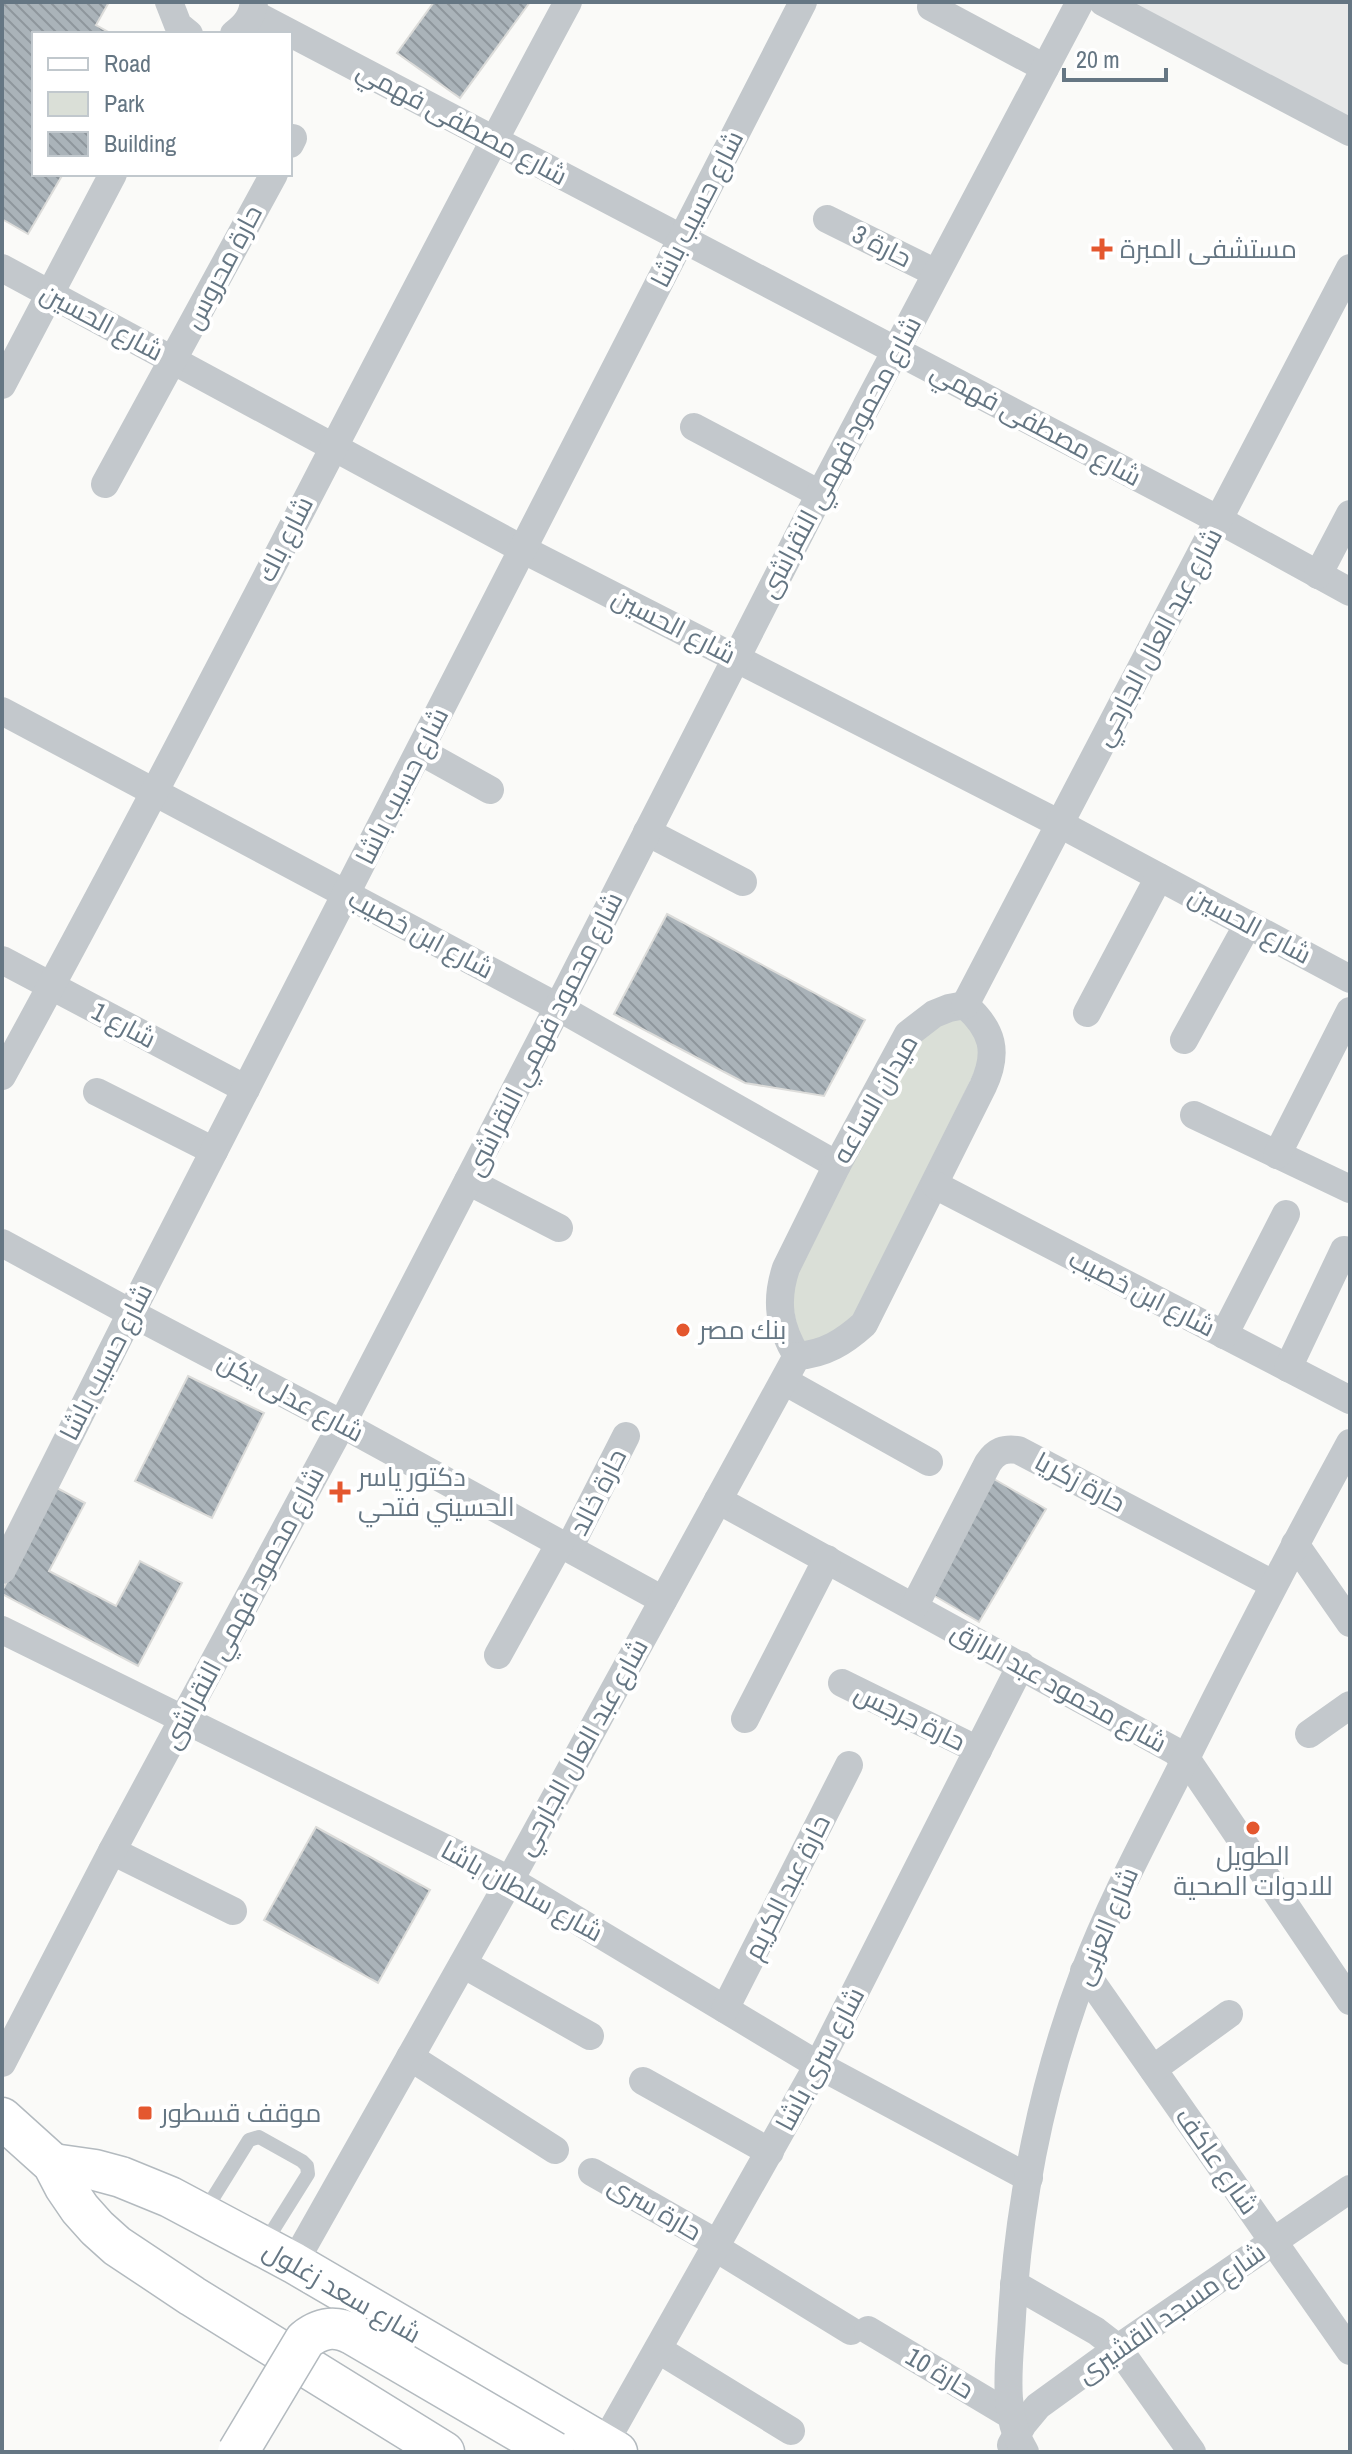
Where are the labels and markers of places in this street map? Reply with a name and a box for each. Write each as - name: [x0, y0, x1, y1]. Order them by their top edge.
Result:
- place label: مستشفى المبرة: [1120, 231, 1297, 266]
- marker: مستشفى المبرة: [1091, 238, 1113, 260]
- place label: بنك مصر: [697, 1312, 787, 1347]
- marker: بنك مصر: [674, 1321, 692, 1339]
- place label: دكتور ياسر الحسيني فتحي: [356, 1459, 515, 1528]
- marker: دكتور ياسر الحسيني فتحي: [329, 1481, 351, 1503]
- marker: الطويل للادوات الصحية: [1244, 1819, 1262, 1837]
- place label: الطويل للادوات الصحية: [1173, 1838, 1333, 1903]
- place label: موقف قسطور: [159, 2095, 321, 2130]
- marker: موقف قسطور: [136, 2104, 154, 2122]

